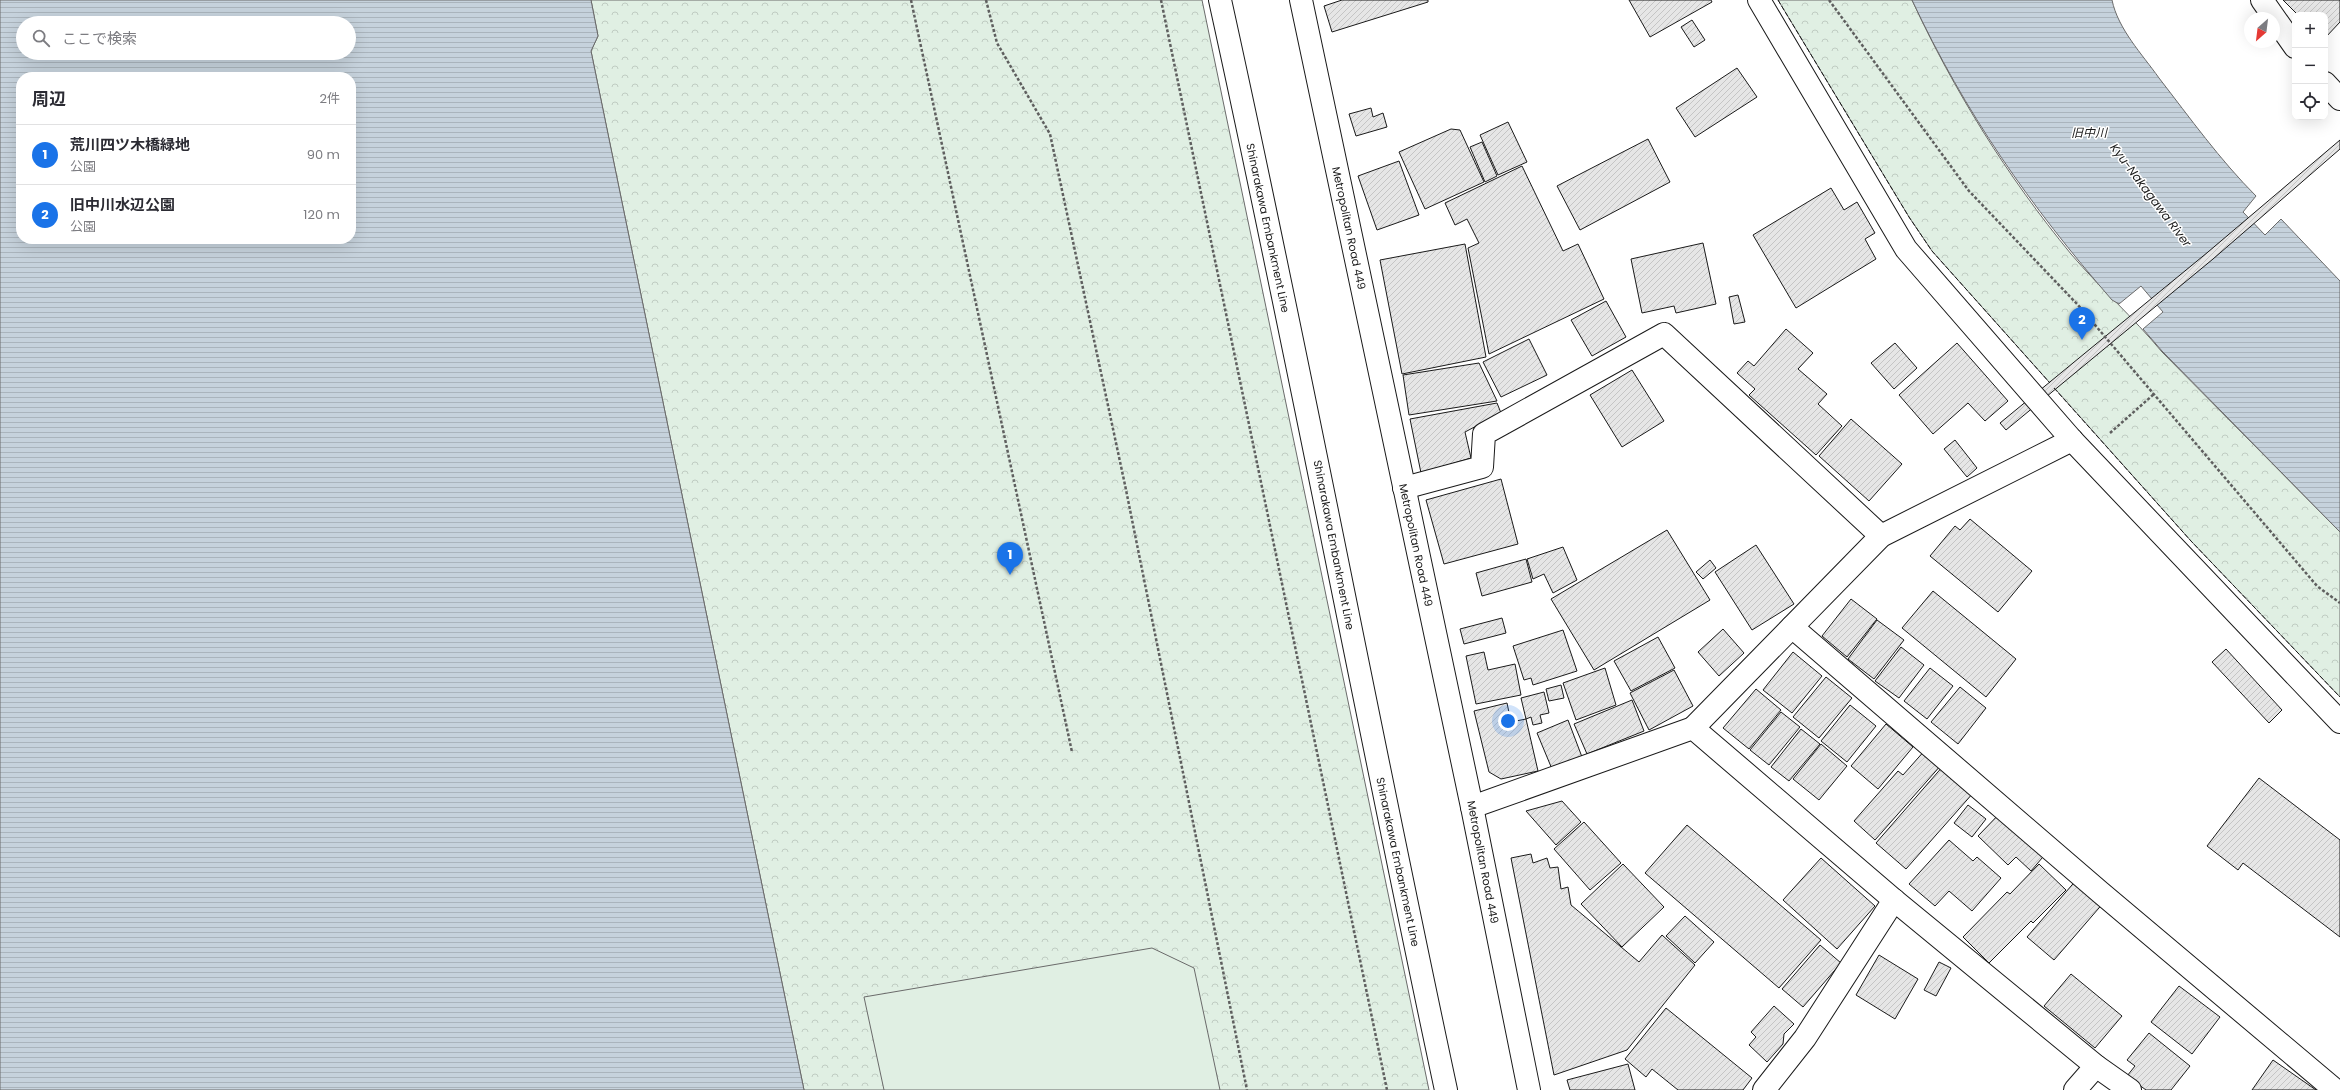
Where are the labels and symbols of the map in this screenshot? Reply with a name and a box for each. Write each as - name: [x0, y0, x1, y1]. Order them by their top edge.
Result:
- north arrow: [2244, 12, 2280, 48]
- water label: 旧中川: [2071, 124, 2109, 141]
- water label: Kyu-Nakagawa River: [2106, 140, 2196, 251]
- street label: Shinarakawa Embankment Line: [1242, 142, 1294, 314]
- street label: Metropolitan Road 449: [1328, 165, 1370, 291]
- pin: 2: [2069, 307, 2095, 340]
- street label: Shinarakawa Embankment Line: [1310, 459, 1358, 631]
- street label: Metropolitan Road 449: [1395, 482, 1437, 608]
- pin: 1: [997, 542, 1023, 575]
- your location: [1498, 711, 1518, 731]
- street label: Shinarakawa Embankment Line: [1372, 776, 1424, 948]
- street label: Metropolitan Road 449: [1463, 799, 1503, 925]

